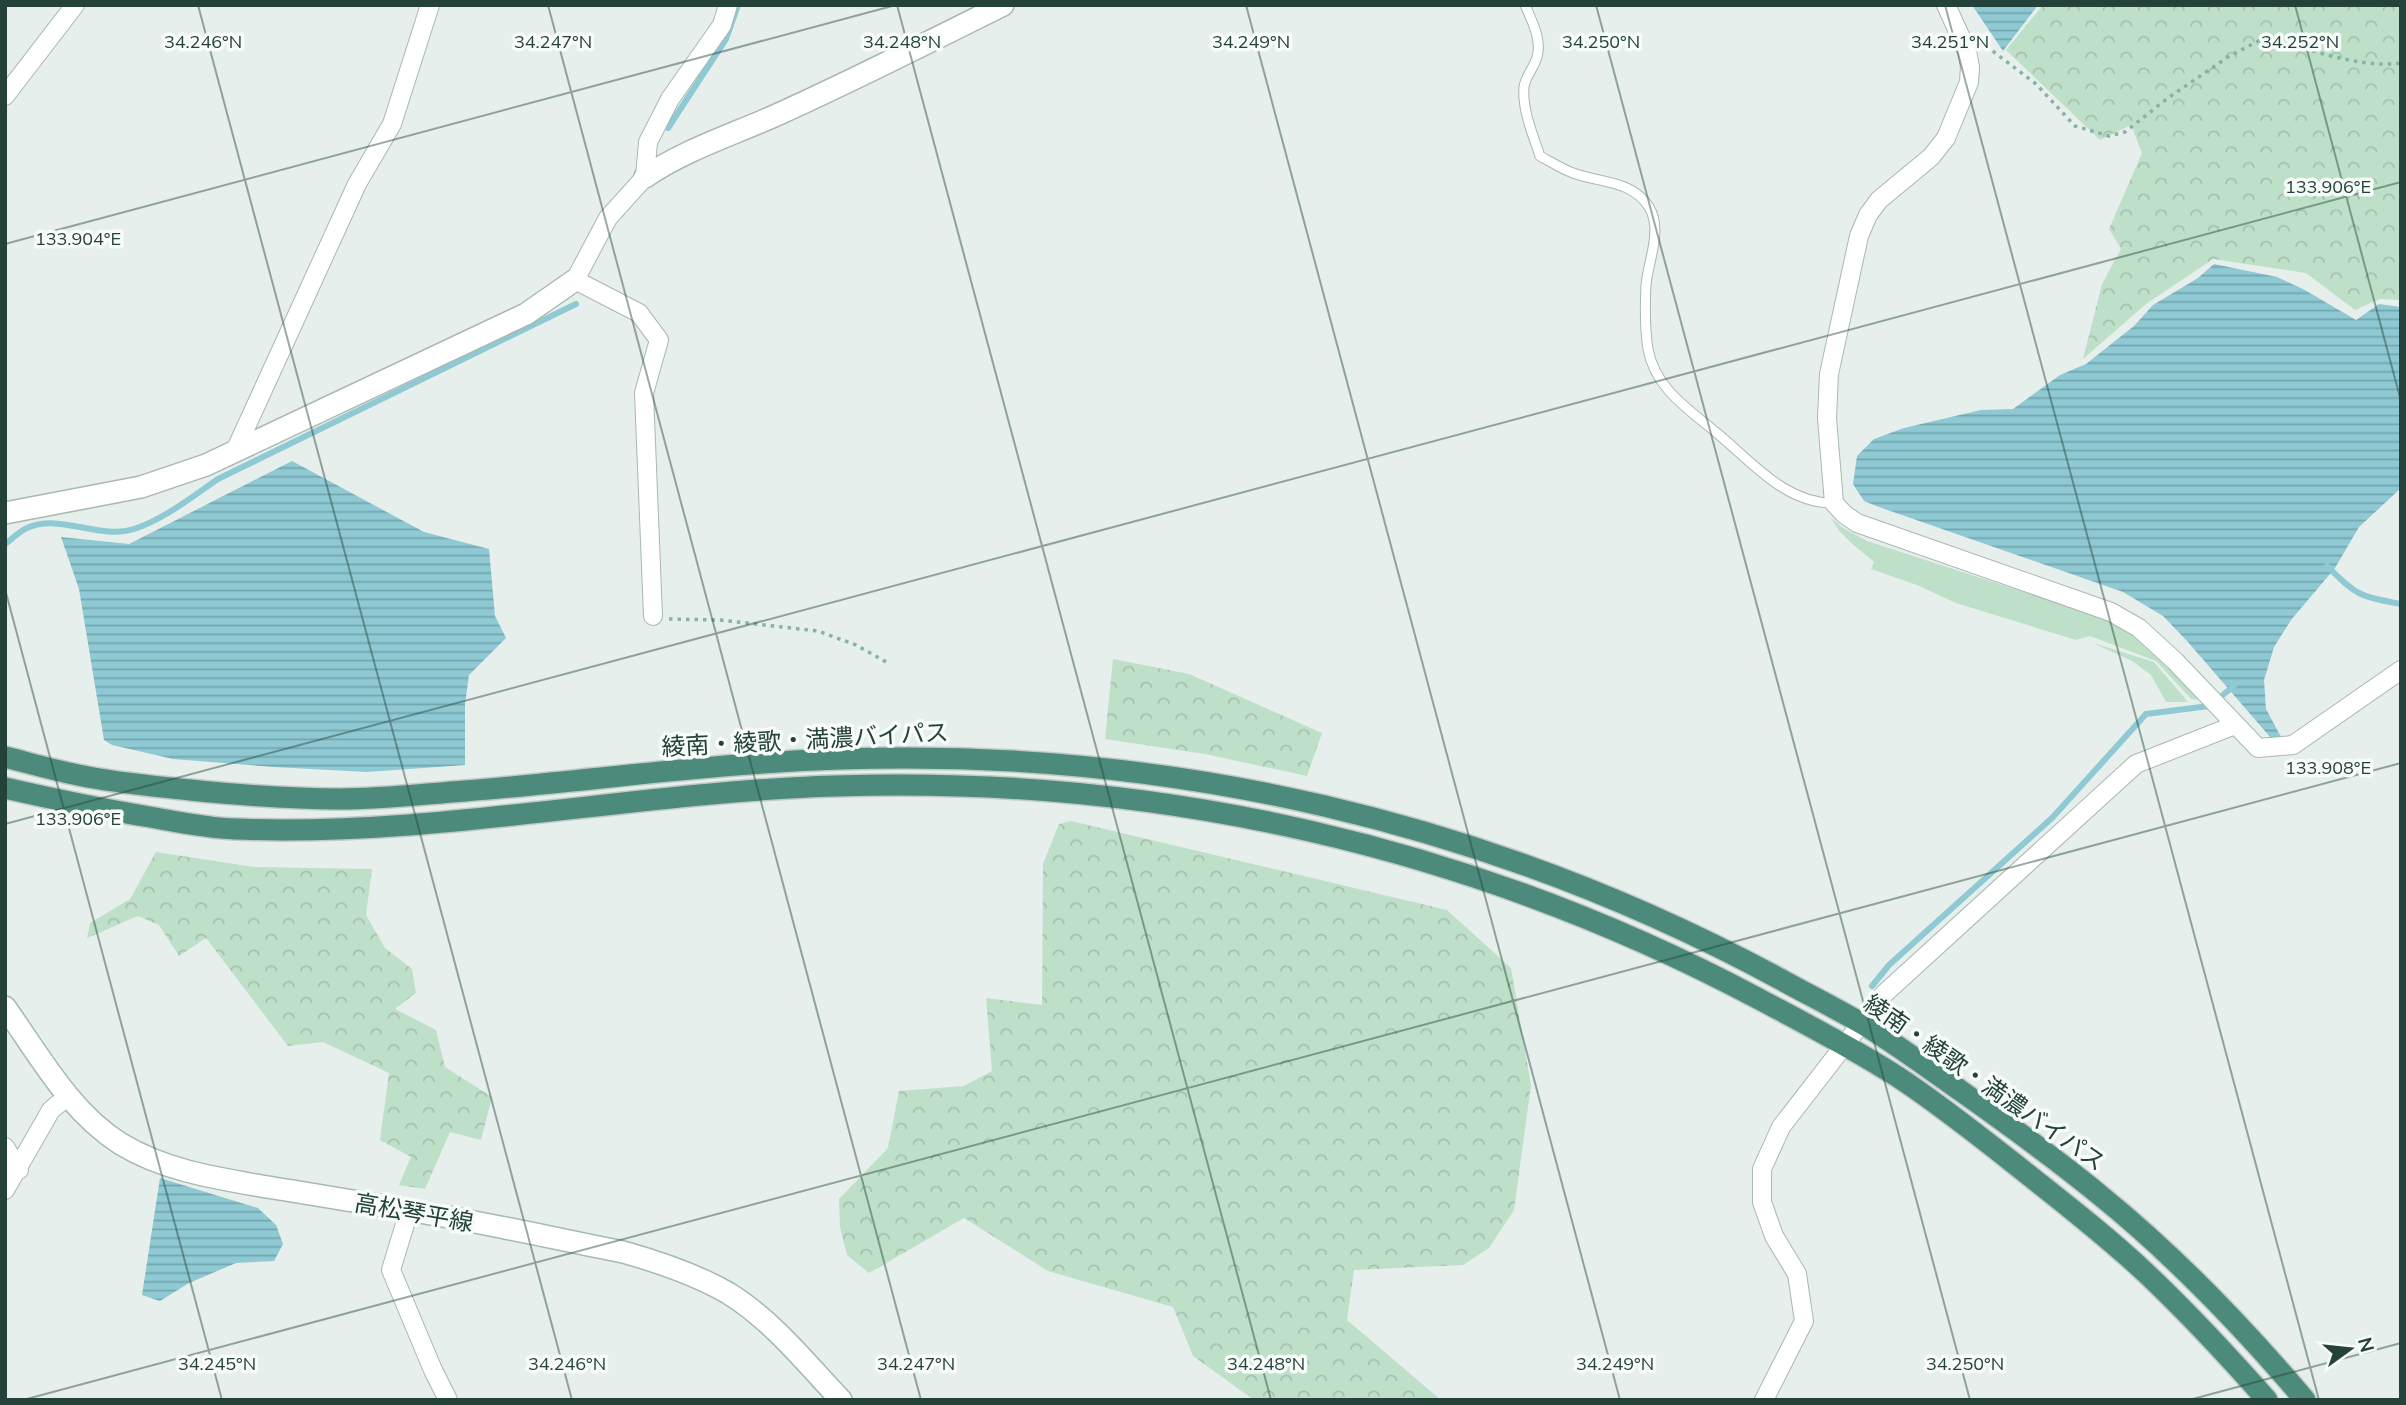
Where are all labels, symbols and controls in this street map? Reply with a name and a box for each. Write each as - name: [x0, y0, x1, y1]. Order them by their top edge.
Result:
- text: 34.246°N: [164, 30, 242, 53]
- text: 34.247°N: [514, 30, 592, 53]
- text: 34.248°N: [863, 30, 941, 53]
- text: 34.249°N: [1212, 30, 1290, 53]
- text: 34.250°N: [1562, 30, 1640, 53]
- text: 34.251°N: [1911, 30, 1989, 53]
- text: 34.252°N: [2261, 30, 2339, 53]
- text: 133.906°E: [2285, 175, 2371, 198]
- text: 133.904°E: [35, 227, 121, 250]
- street label: 綾南・綾歌・満濃バイパス: [661, 716, 949, 762]
- text: 133.908°E: [2285, 756, 2371, 779]
- text: 133.906°E: [35, 807, 121, 830]
- street label: 綾南・綾歌・満濃バイパス: [1859, 987, 2111, 1177]
- street label: 高松琴平線: [352, 1187, 476, 1237]
- north arrow: [2315, 1314, 2385, 1384]
- text: N: [2353, 1335, 2380, 1355]
- text: 34.245°N: [178, 1352, 256, 1375]
- text: 34.246°N: [528, 1352, 606, 1375]
- text: 34.247°N: [877, 1352, 955, 1375]
- text: 34.248°N: [1227, 1352, 1305, 1375]
- text: 34.249°N: [1576, 1352, 1654, 1375]
- text: 34.250°N: [1926, 1352, 2004, 1375]

